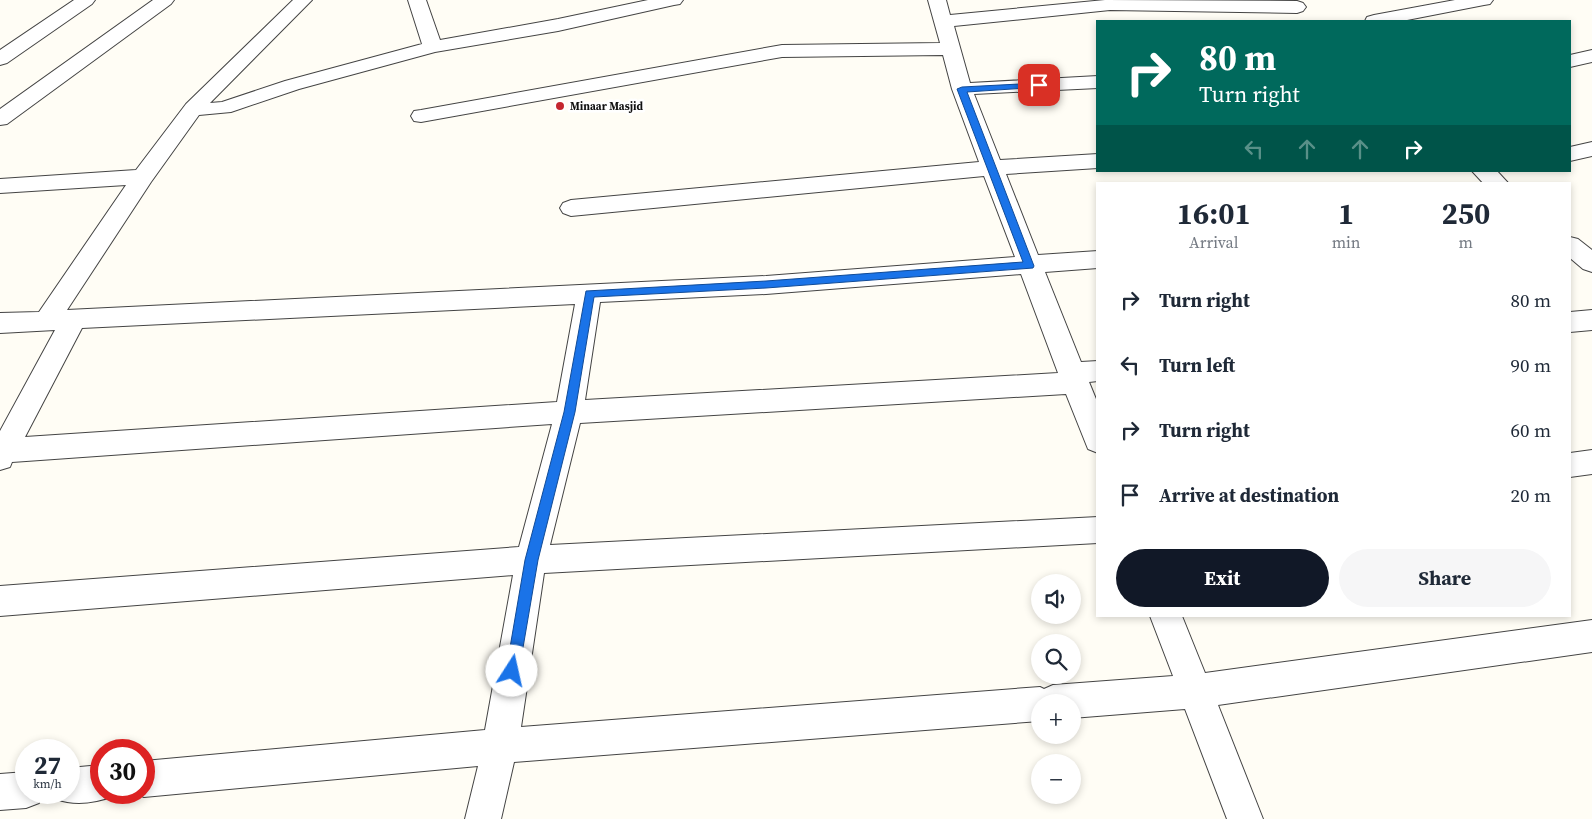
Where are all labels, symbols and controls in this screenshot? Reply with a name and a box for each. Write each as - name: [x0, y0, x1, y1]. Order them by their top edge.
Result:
- text: 80 m: [1199, 34, 1276, 82]
- icon: right: [1116, 40, 1181, 105]
- pin: [1018, 64, 1060, 106]
- icon: arrive: [1025, 71, 1053, 99]
- text: Turn right: [1199, 79, 1300, 109]
- place label: Minaar Masjid: [570, 99, 643, 114]
- marker: Minaar Masjid: [554, 100, 566, 112]
- icon: left: [1240, 135, 1268, 163]
- icon: ahead: [1293, 135, 1321, 163]
- icon: ahead: [1346, 135, 1374, 163]
- icon: right: [1399, 135, 1427, 163]
- text: 16:01: [1177, 193, 1251, 234]
- text: 1: [1338, 193, 1354, 234]
- text: 250: [1441, 193, 1490, 234]
- text: Arrival: [1189, 231, 1239, 253]
- text: min: [1332, 231, 1361, 253]
- text: m: [1459, 231, 1473, 253]
- icon: right: [1116, 286, 1144, 314]
- text: Turn right: [1159, 287, 1250, 313]
- text: 80 m: [1510, 287, 1551, 313]
- icon: left: [1116, 351, 1144, 379]
- text: Turn left: [1159, 352, 1235, 378]
- text: 90 m: [1510, 352, 1551, 378]
- icon: right: [1116, 416, 1144, 444]
- text: Turn right: [1159, 417, 1250, 443]
- text: 60 m: [1510, 417, 1551, 443]
- icon: arrive: [1116, 481, 1144, 509]
- text: Arrive at destination: [1159, 482, 1339, 508]
- text: 20 m: [1510, 482, 1551, 508]
- button: Exit: [1116, 549, 1329, 607]
- button: Share: [1339, 549, 1551, 607]
- map controls: [1031, 574, 1081, 804]
- button: sound: [1031, 574, 1081, 624]
- button: search: [1031, 634, 1081, 684]
- position arrow: [485, 644, 537, 696]
- button: +: [1031, 694, 1081, 744]
- speed limit sign: 30: [90, 739, 155, 804]
- text: 27: [34, 748, 61, 782]
- button: −: [1031, 754, 1081, 804]
- text: km/h: [33, 776, 62, 792]

